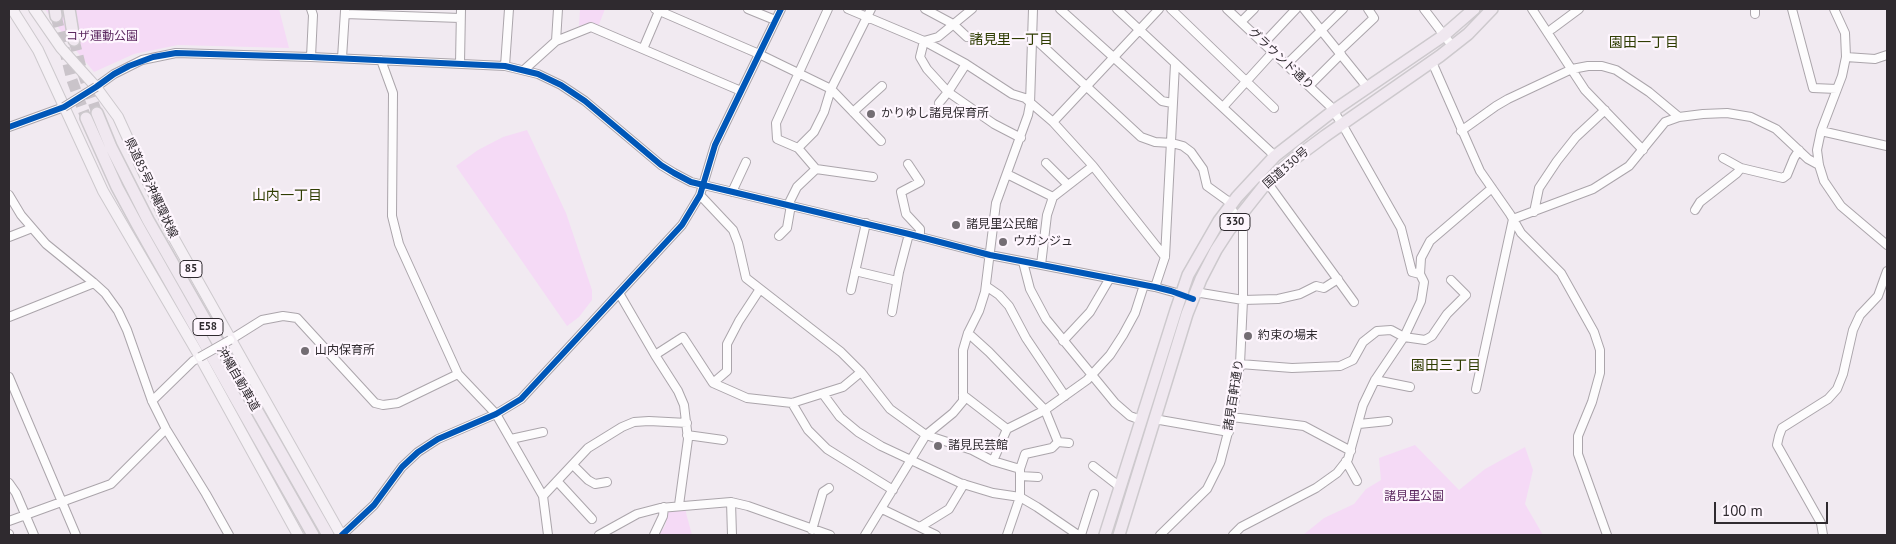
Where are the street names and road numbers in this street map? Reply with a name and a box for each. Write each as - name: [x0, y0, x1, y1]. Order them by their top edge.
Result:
- street label: グラウンド通り: [1245, 25, 1317, 93]
- street label: 県道85号沖縄環状線: [121, 136, 181, 240]
- street label: 国道330号: [1260, 144, 1312, 192]
- road number: 330: [1220, 213, 1250, 230]
- road number: 85: [180, 260, 202, 278]
- road number: E58: [193, 318, 223, 336]
- street label: 沖縄自動車道: [214, 344, 262, 414]
- street label: 諸見百軒通り: [1221, 358, 1247, 432]

